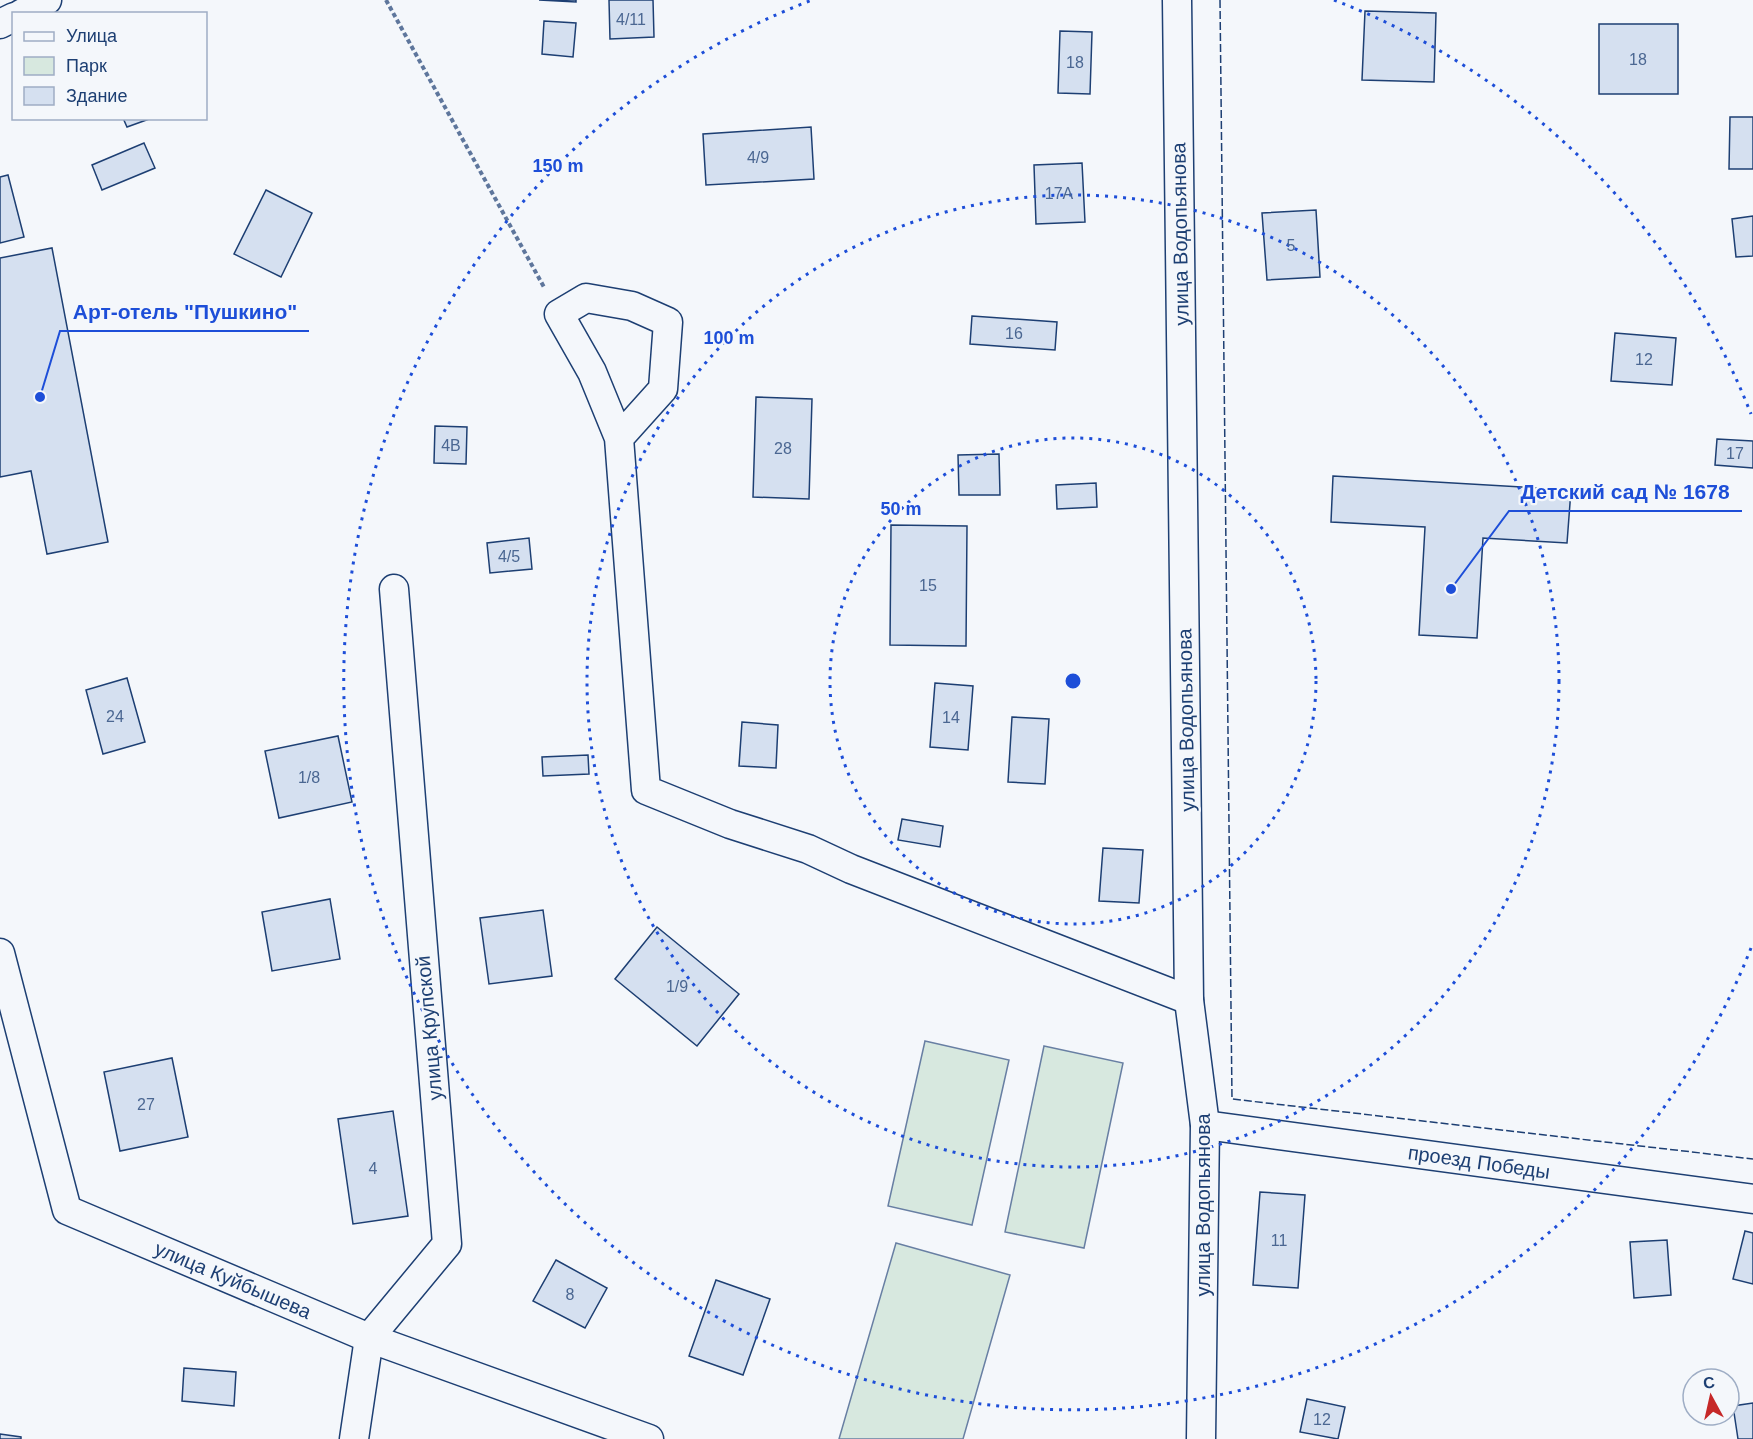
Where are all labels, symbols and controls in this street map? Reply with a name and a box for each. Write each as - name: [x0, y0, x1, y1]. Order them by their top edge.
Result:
- house number: 4/11: [616, 11, 646, 28]
- legend: [12, 12, 207, 120]
- text: Улица: [66, 26, 118, 46]
- house number: 18: [1629, 51, 1647, 68]
- house number: 18: [1066, 54, 1084, 71]
- text: Парк: [66, 56, 107, 76]
- text: Здание: [66, 86, 127, 106]
- street label: улица Водопьянова: [1167, 141, 1193, 326]
- house number: 4/9: [747, 149, 769, 166]
- text: 150 m: [532, 156, 584, 176]
- house number: 17А: [1045, 185, 1074, 202]
- house number: 5: [1287, 237, 1296, 254]
- callout: Арт-отель "Пушкино": [60, 292, 309, 331]
- text: Арт-отель "Пушкино": [73, 300, 297, 323]
- house number: 16: [1005, 325, 1023, 342]
- text: 100 m: [703, 328, 755, 348]
- house number: 12: [1635, 351, 1653, 368]
- house number: 4В: [441, 437, 461, 454]
- house number: 28: [774, 440, 792, 457]
- house number: 17: [1726, 445, 1744, 462]
- callout: Детский сад № 1678: [1509, 472, 1742, 511]
- text: Детский сад № 1678: [1520, 480, 1730, 503]
- text: 50 m: [880, 499, 922, 519]
- house number: 4/5: [498, 548, 520, 565]
- house number: 15: [919, 577, 937, 594]
- street label: улица Водопьянова: [1173, 627, 1199, 812]
- centre of rings: [1063, 671, 1083, 691]
- house number: 24: [106, 708, 124, 725]
- house number: 14: [942, 709, 960, 726]
- house number: 1/8: [298, 769, 320, 786]
- street label: улица Крупской: [412, 955, 446, 1101]
- house number: 1/9: [666, 978, 688, 995]
- house number: 27: [137, 1096, 155, 1113]
- street label: улица Водопьянова: [1192, 1113, 1214, 1297]
- street label: проезд Победы: [1407, 1141, 1551, 1183]
- house number: 4: [369, 1160, 378, 1177]
- house number: 11: [1271, 1232, 1287, 1249]
- street label: улица Куйбышева: [151, 1237, 315, 1323]
- house number: 8: [566, 1286, 575, 1303]
- north arrow: [1681, 1367, 1741, 1427]
- text: С: [1702, 1373, 1716, 1392]
- house number: 12: [1313, 1411, 1331, 1428]

